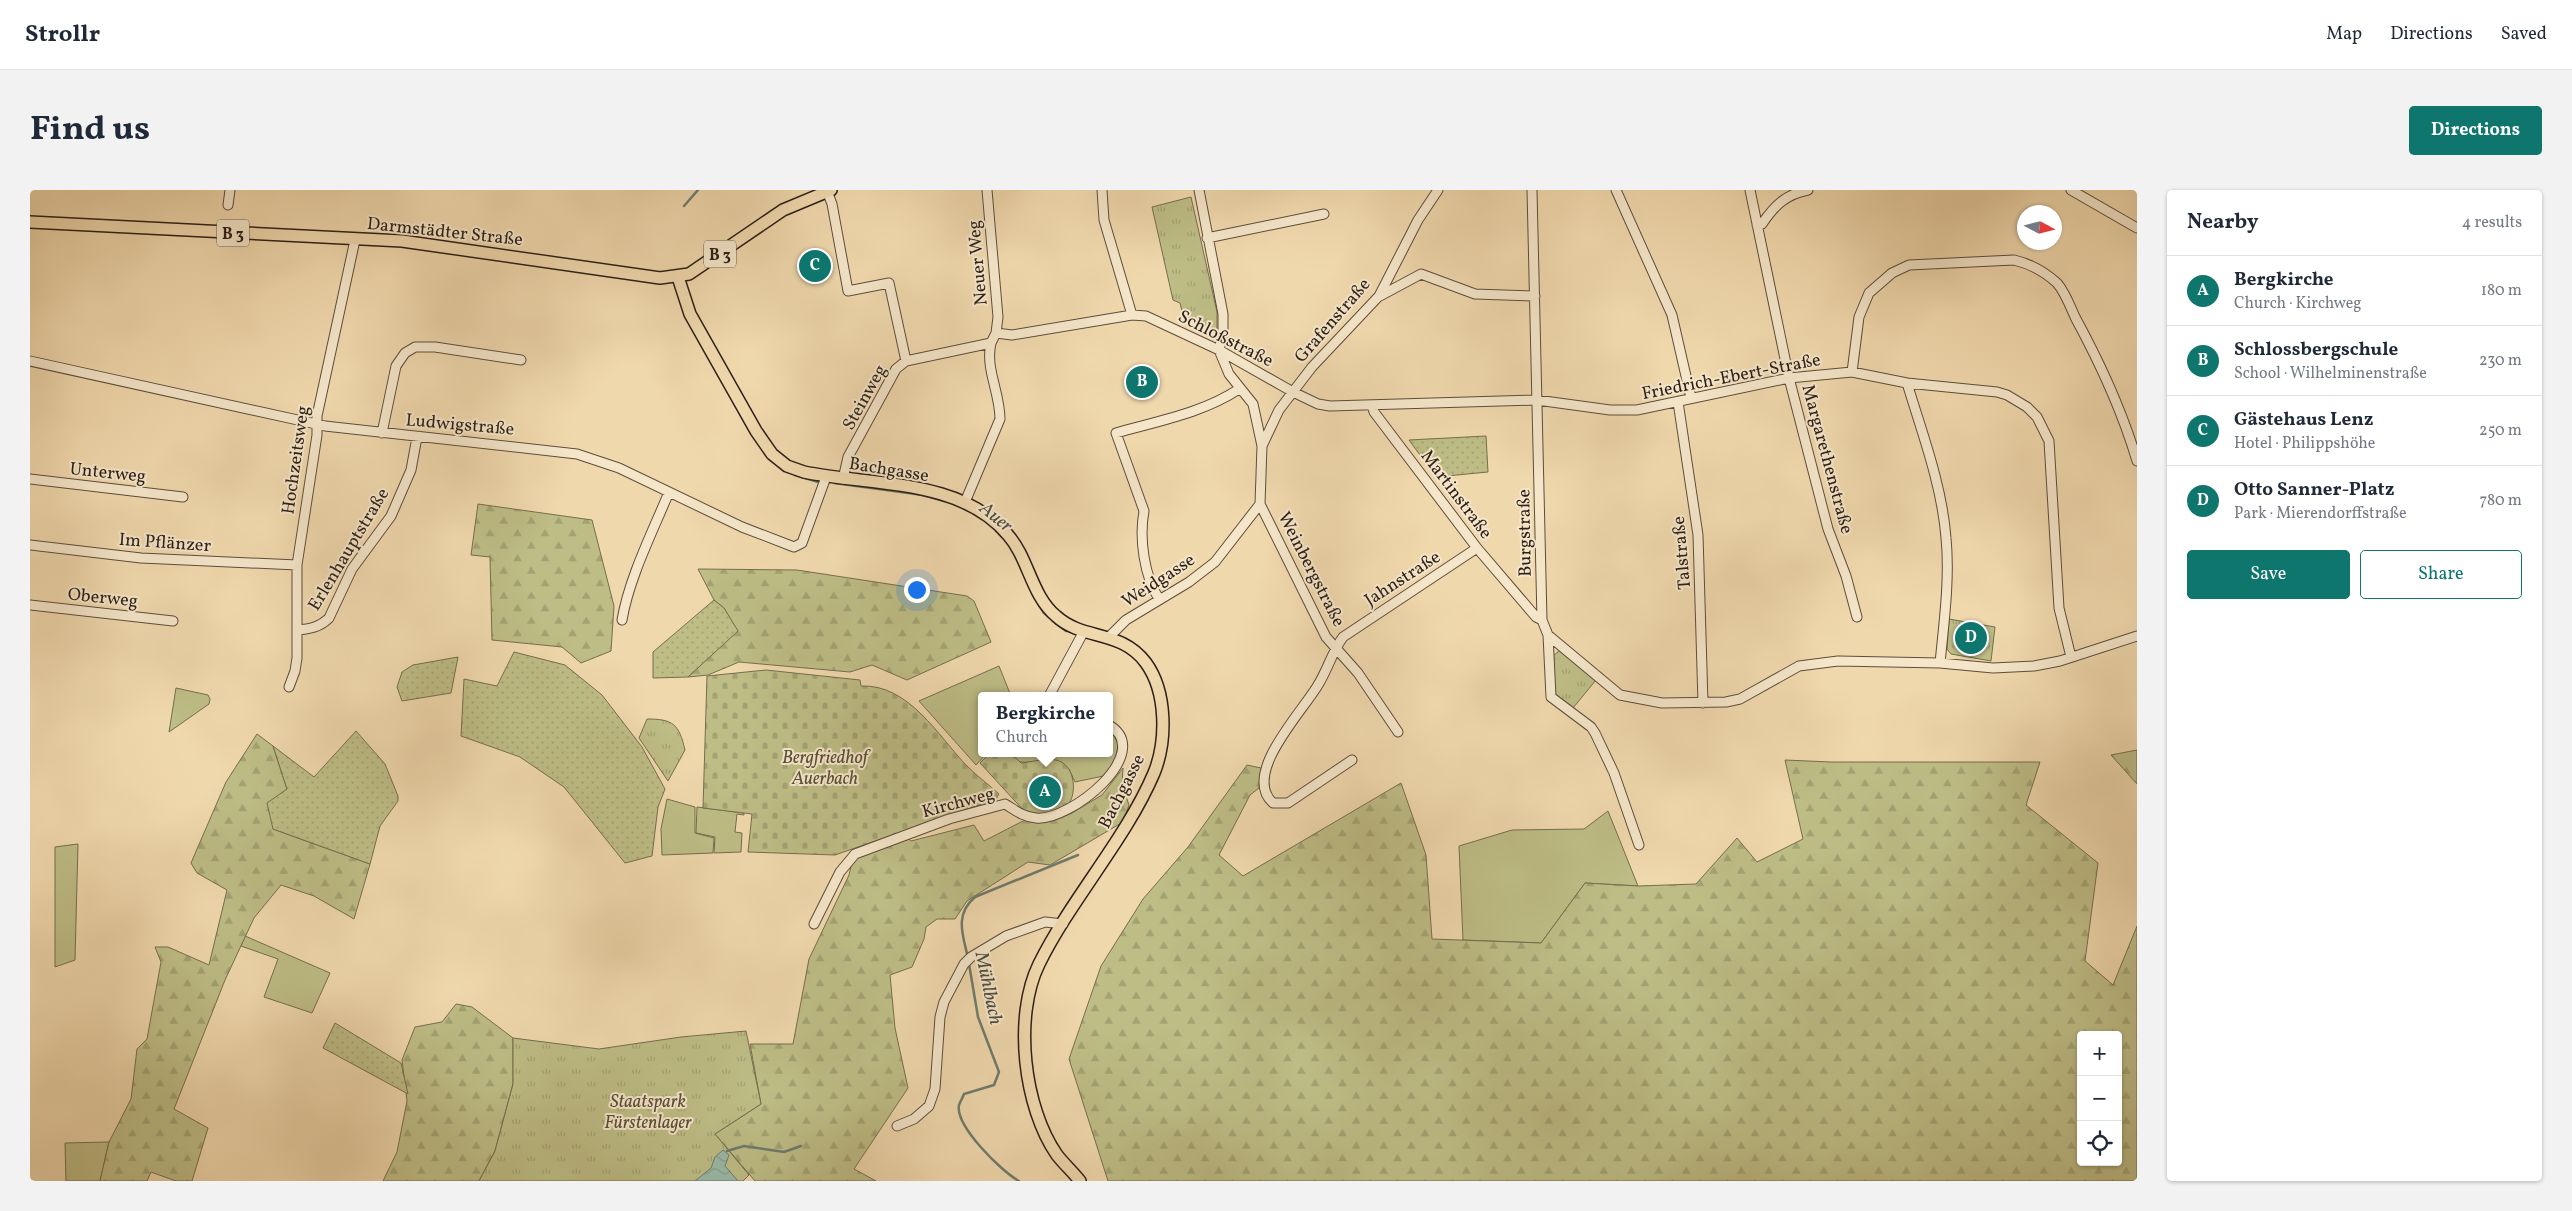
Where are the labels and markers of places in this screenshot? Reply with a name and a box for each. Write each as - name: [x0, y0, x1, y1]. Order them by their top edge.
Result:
- pin: C: [799, 247, 831, 285]
- pin: B: [1126, 363, 1158, 401]
- pin: D: [1955, 619, 1987, 657]
- pin: A: [1029, 773, 1061, 811]

